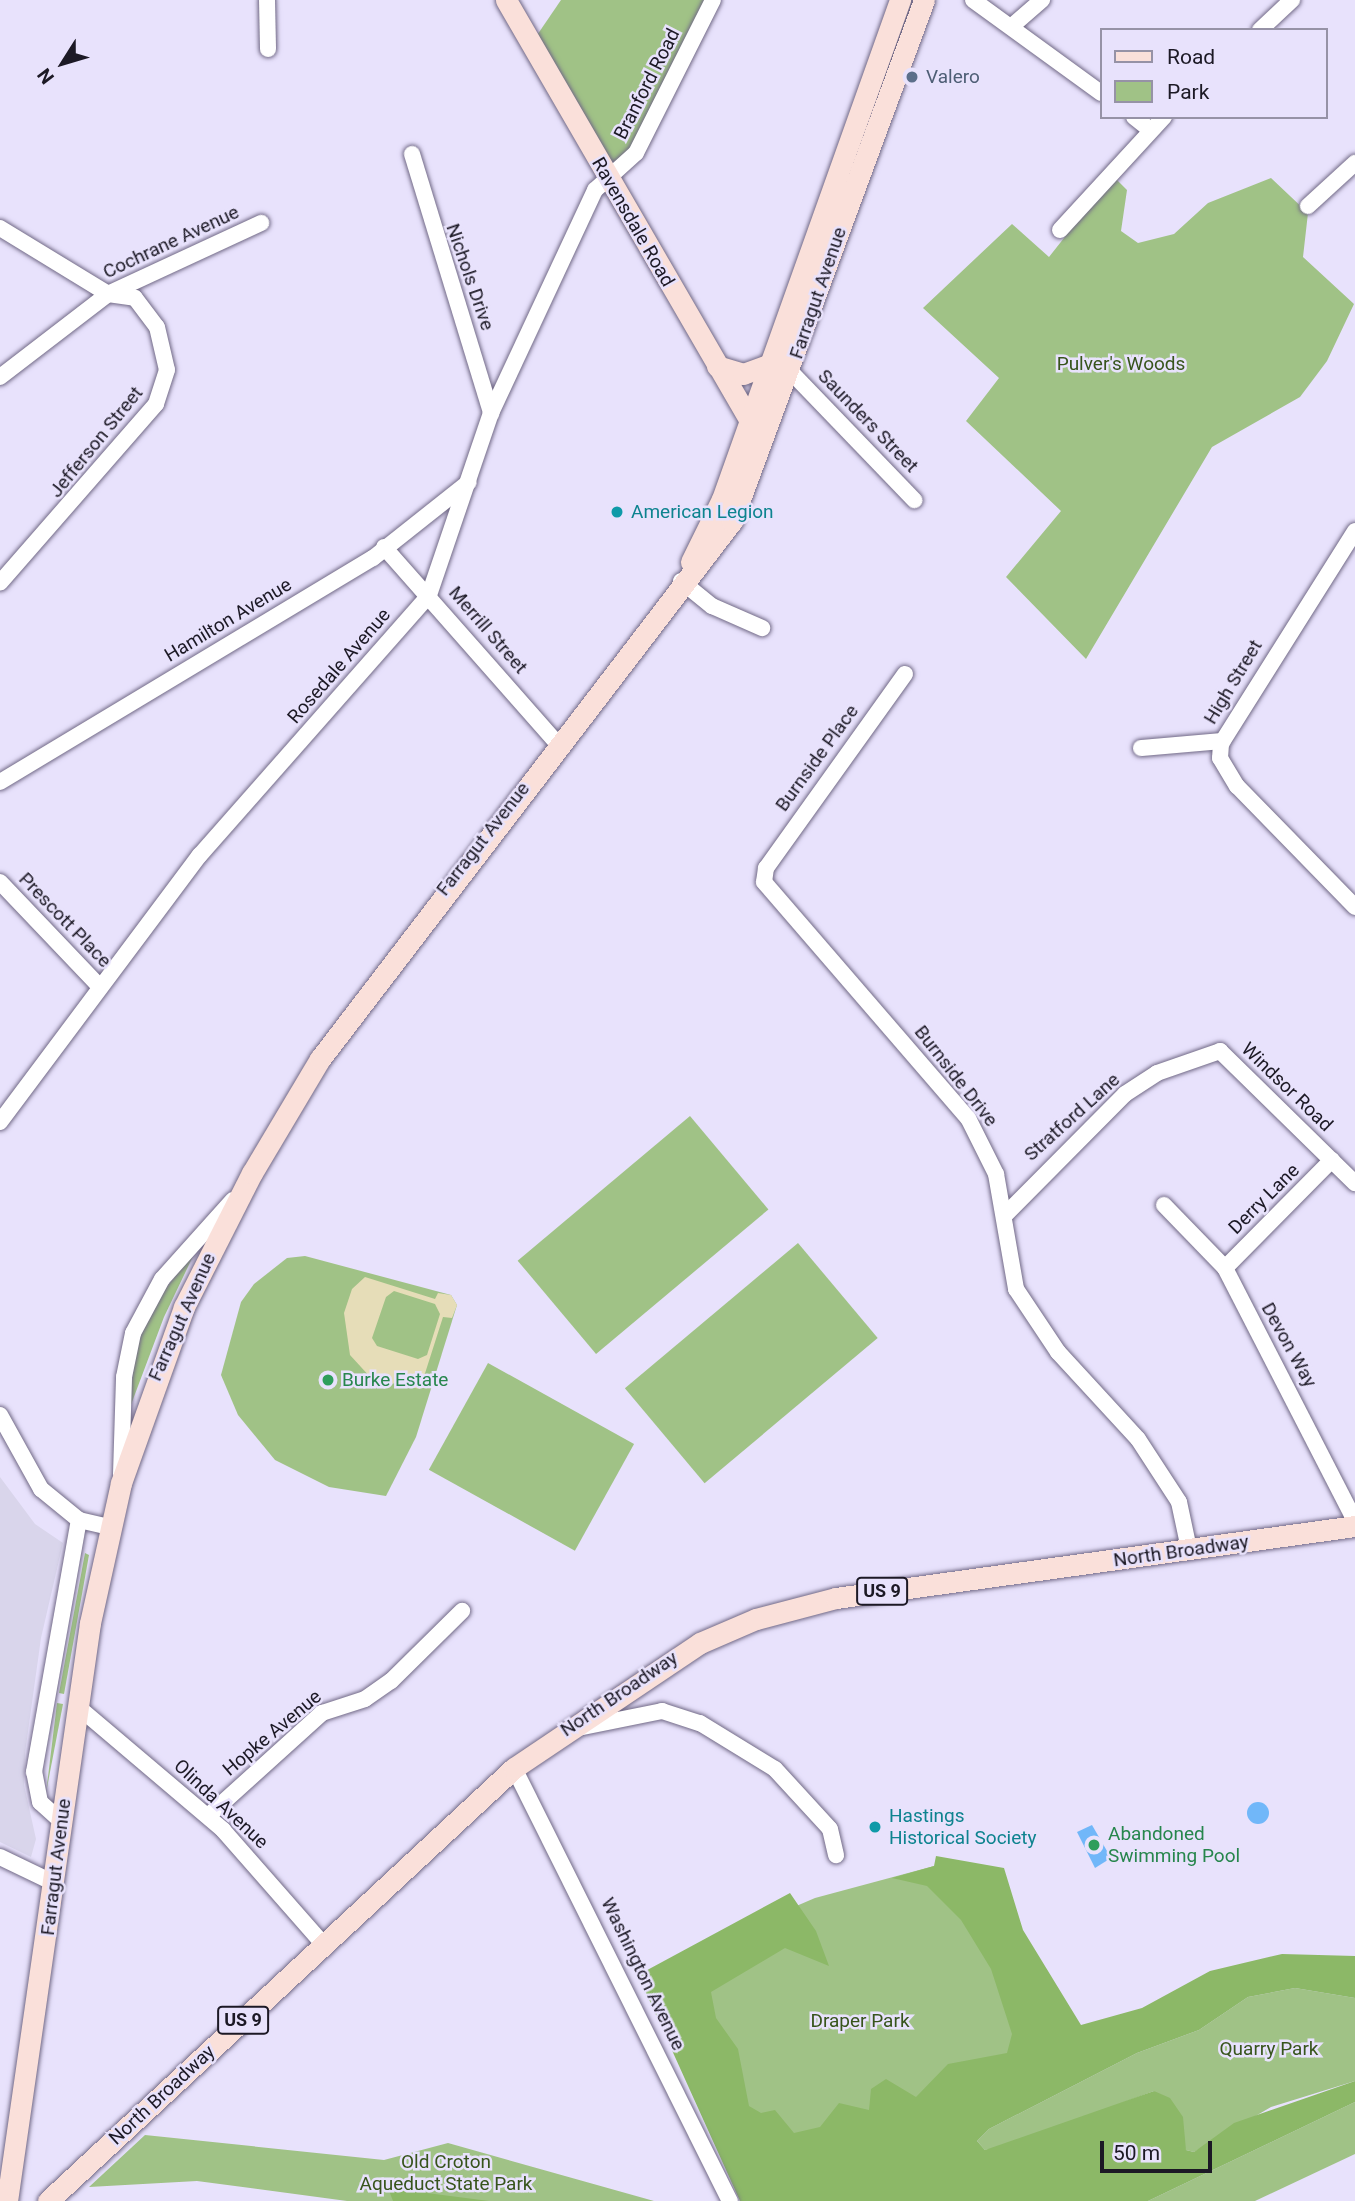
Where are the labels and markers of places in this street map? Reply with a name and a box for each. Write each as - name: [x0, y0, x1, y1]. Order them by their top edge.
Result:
- place label: Valero: [926, 66, 980, 88]
- marker: Valero: [904, 69, 920, 85]
- place label: American Legion: [631, 501, 774, 523]
- marker: American Legion: [609, 504, 625, 520]
- place label: Burke Estate: [342, 1369, 448, 1391]
- marker: Burke Estate: [320, 1372, 336, 1388]
- place label: Hastings Historical Society: [889, 1805, 1036, 1849]
- marker: Hastings Historical Society: [867, 1819, 883, 1835]
- place label: Abandoned Swimming Pool: [1108, 1823, 1240, 1867]
- marker: Abandoned Swimming Pool: [1086, 1837, 1102, 1853]

